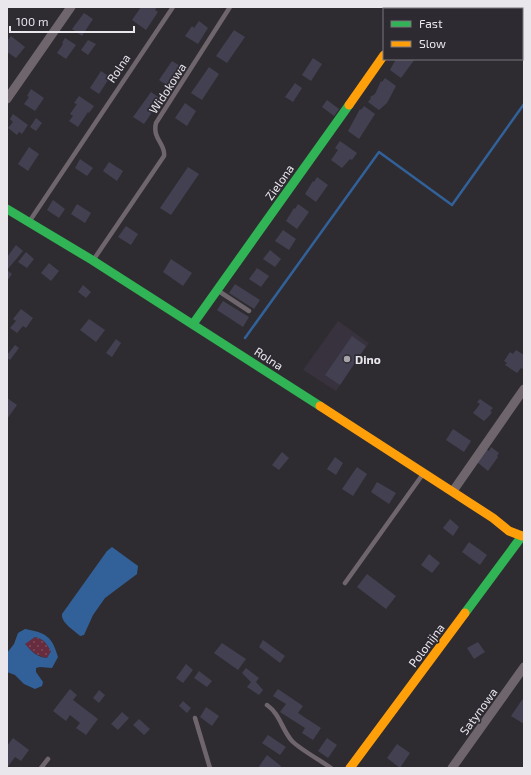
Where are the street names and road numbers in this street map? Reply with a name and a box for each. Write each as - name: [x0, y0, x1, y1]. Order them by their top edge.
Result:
- street label: Rolna: [103, 51, 133, 85]
- street label: Widokowa: [146, 60, 188, 116]
- street label: Zielona: [262, 162, 296, 202]
- street label: Rolna: [252, 344, 286, 372]
- street label: Polonijna: [405, 621, 448, 670]
- street label: Satynowa: [456, 685, 500, 737]

